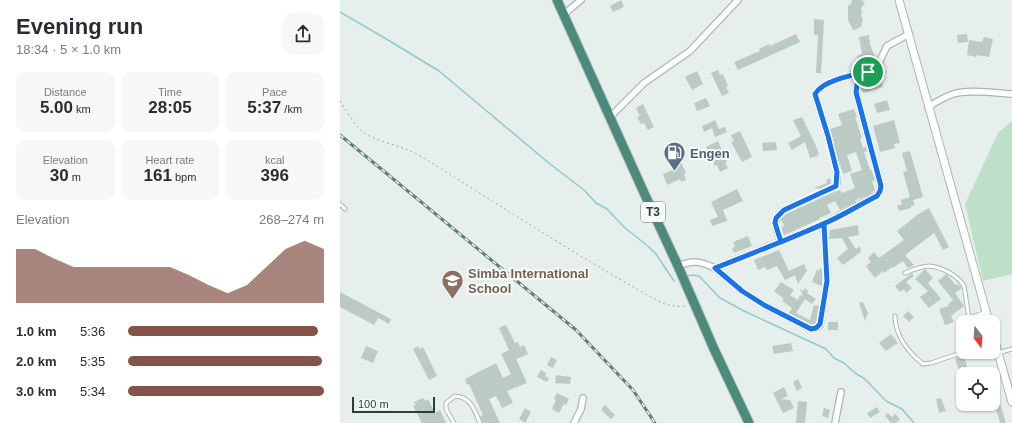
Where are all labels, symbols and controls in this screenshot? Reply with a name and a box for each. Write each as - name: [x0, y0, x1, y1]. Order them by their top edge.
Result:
- button: share: [282, 13, 324, 55]
- text: Evening run: [16, 14, 143, 39]
- text: 18:34 · 5 × 1.0 km: [16, 42, 121, 57]
- pin: [851, 55, 885, 89]
- icon: arrive: [857, 61, 879, 83]
- text: Distance: [44, 86, 87, 98]
- text: Time: [158, 86, 182, 98]
- text: Pace: [262, 86, 287, 98]
- text: 5.00: [40, 98, 73, 117]
- text: 28:05: [148, 98, 192, 117]
- text: 5:37: [247, 98, 281, 117]
- text: km: [73, 103, 91, 115]
- text: /km: [281, 103, 302, 115]
- fuel station icon: Engen: [661, 140, 687, 173]
- place label: Engen: [690, 146, 730, 161]
- text: Elevation: [43, 154, 88, 166]
- text: Heart rate: [146, 154, 194, 166]
- text: kcal: [265, 154, 284, 166]
- text: 30: [50, 166, 69, 185]
- text: 161: [144, 166, 172, 185]
- text: 396: [260, 166, 289, 185]
- text: m: [69, 171, 81, 183]
- text: bpm: [172, 171, 196, 183]
- road number: T3: [641, 202, 665, 222]
- text: Elevation: [16, 212, 69, 227]
- text: 268–274 m: [259, 212, 324, 227]
- place label: Simba International School: [468, 266, 589, 296]
- school or university icon: Simba International School: [440, 267, 466, 300]
- north arrow: [956, 315, 1000, 359]
- map controls: [956, 315, 1000, 411]
- text: 1.0 km: [16, 324, 56, 339]
- text: 5:36: [80, 324, 105, 339]
- text: 2.0 km: [16, 354, 56, 369]
- text: 5:35: [80, 354, 105, 369]
- button: locate: [956, 367, 1000, 411]
- text: 3.0 km: [16, 384, 56, 399]
- text: 5:34: [80, 384, 105, 399]
- scale bar: [352, 395, 435, 414]
- text: 100 m: [358, 398, 389, 410]

